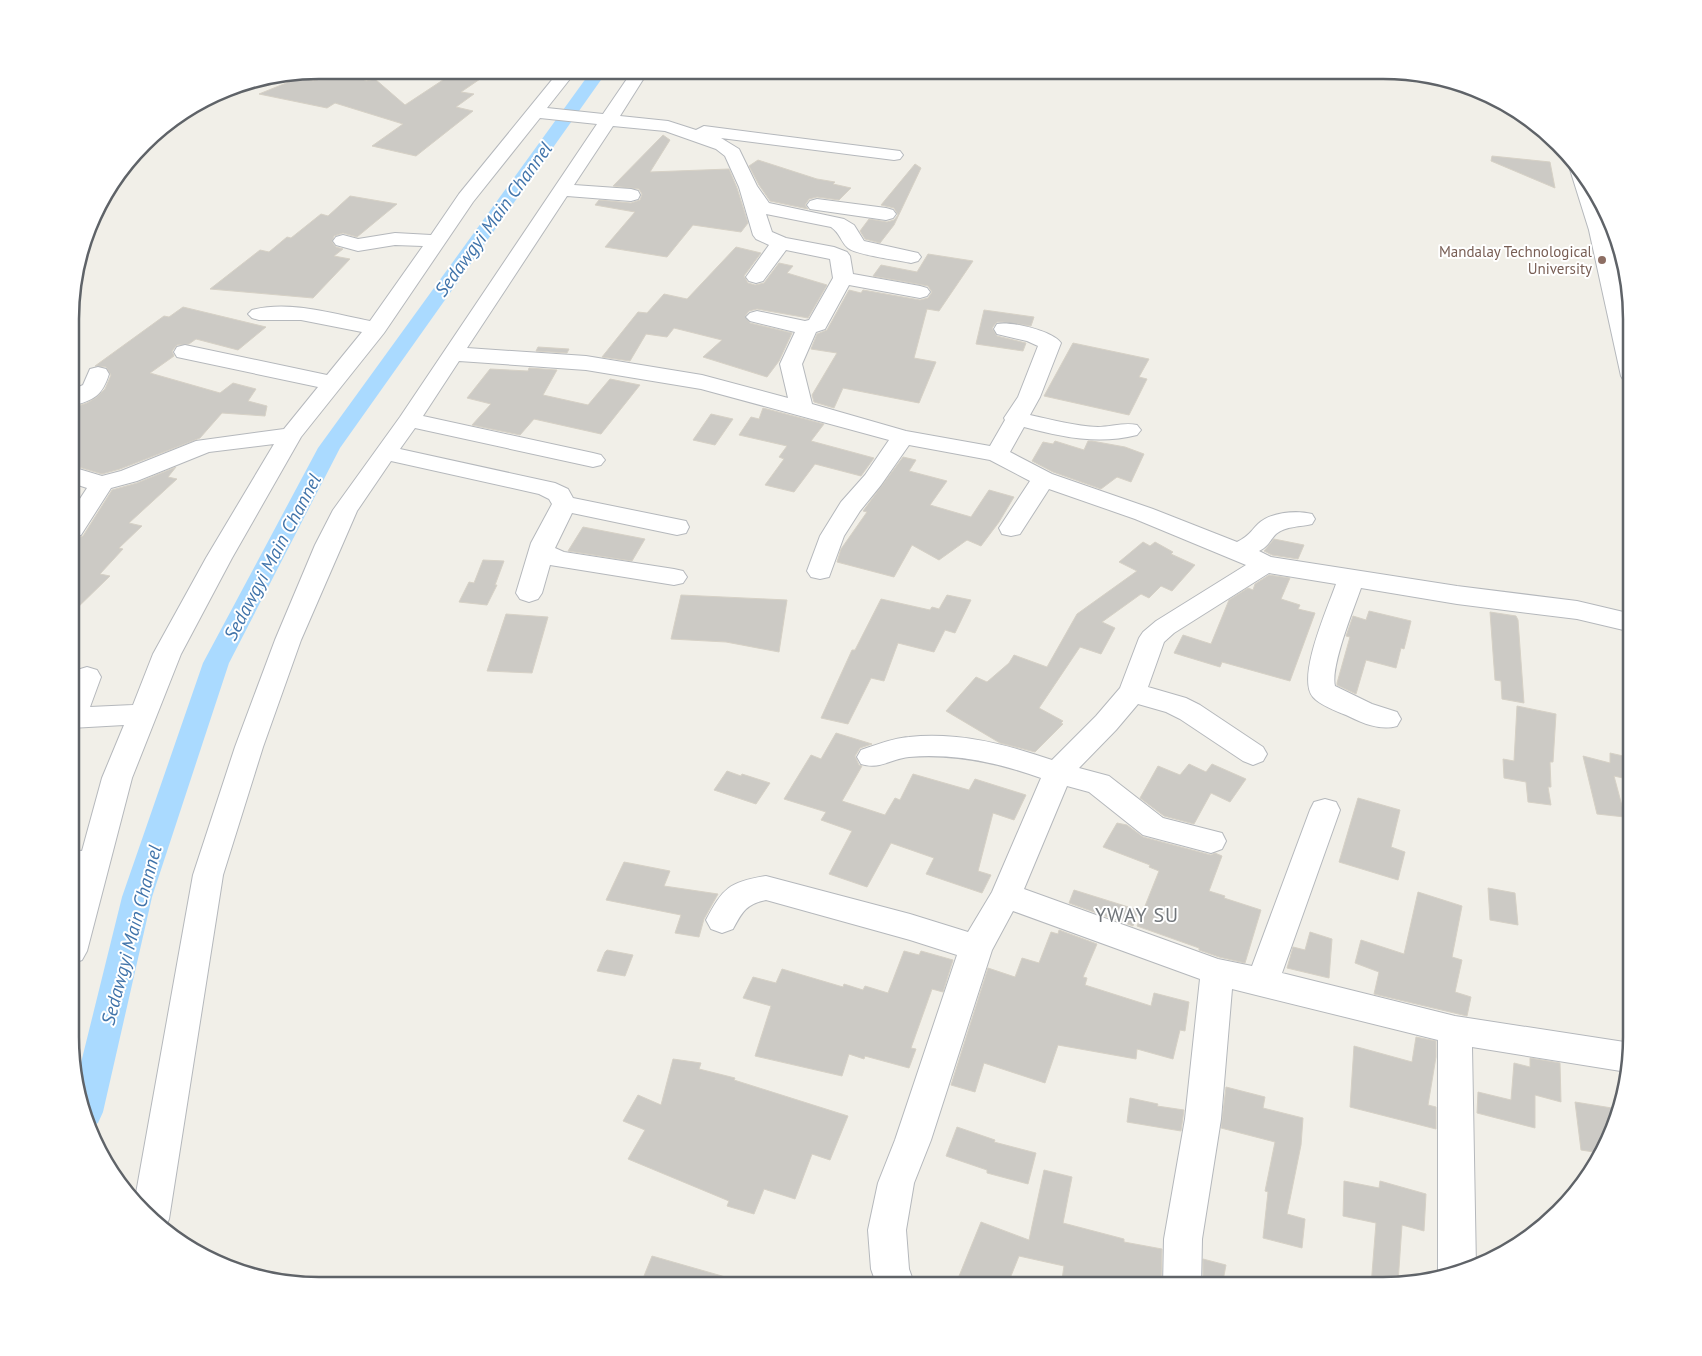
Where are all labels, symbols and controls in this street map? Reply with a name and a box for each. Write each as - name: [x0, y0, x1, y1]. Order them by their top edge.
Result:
- water label: Sedawgyi Main Channel: [429, 137, 557, 301]
- place label: Mandalay Technological University: [1439, 242, 1593, 278]
- marker: Mandalay Technological University: [1596, 254, 1608, 266]
- water label: Sedawgyi Main Channel: [218, 470, 326, 644]
- water label: Sedawgyi Main Channel: [95, 842, 167, 1028]
- district label: YWAY SU: [1095, 902, 1179, 928]

